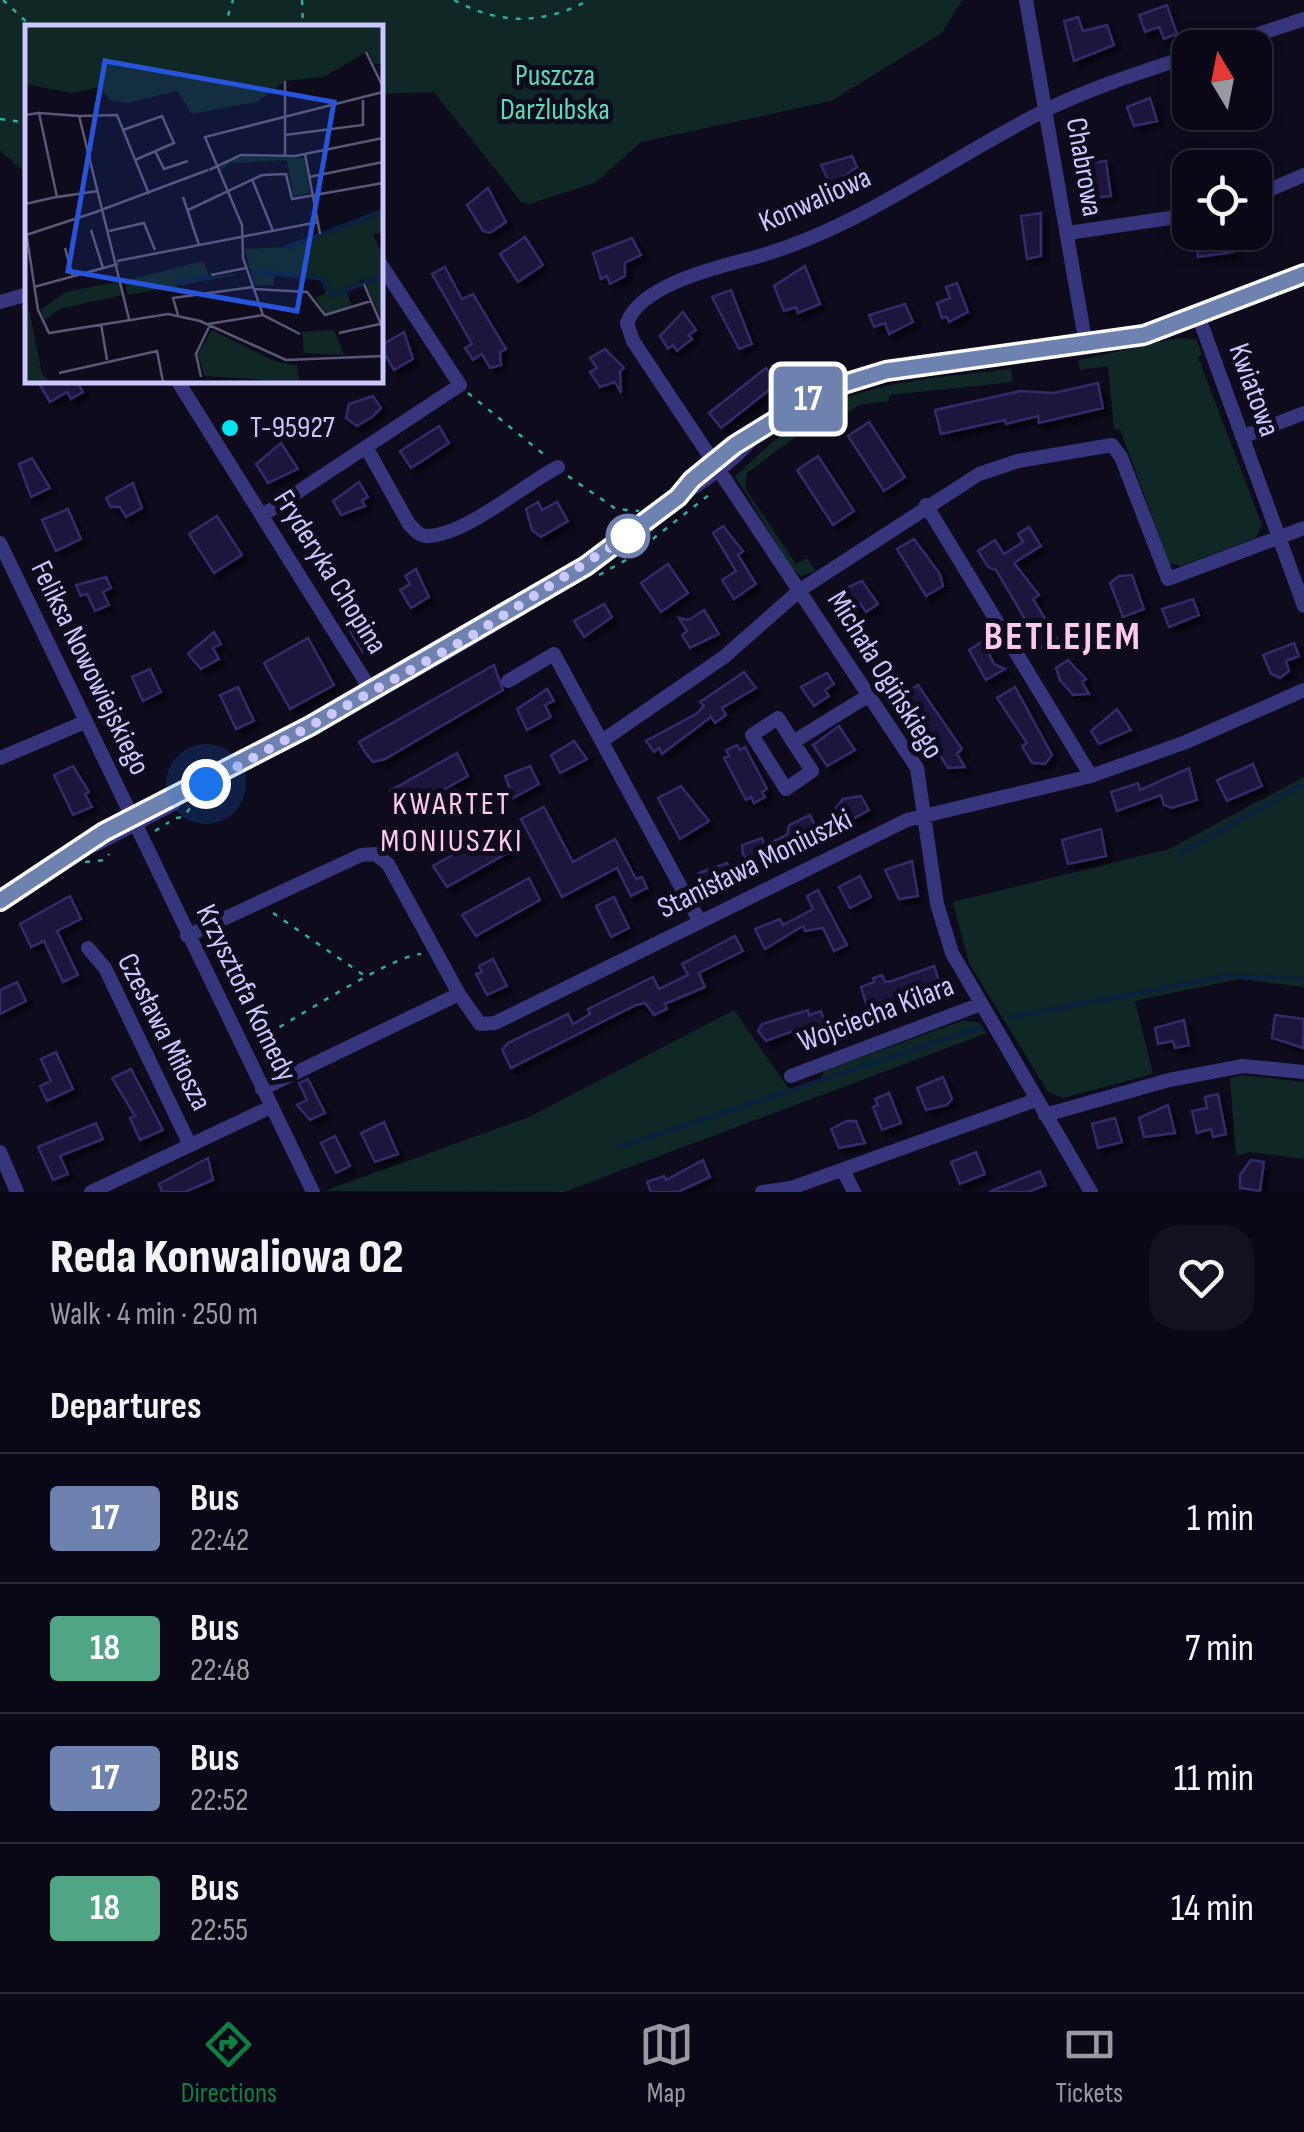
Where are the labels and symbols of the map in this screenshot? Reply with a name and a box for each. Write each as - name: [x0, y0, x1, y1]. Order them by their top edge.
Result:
- inset map: [25, 25, 382, 382]
- north arrow: [1172, 30, 1272, 130]
- park label: Puszcza Darżlubska: [500, 58, 610, 128]
- street label: Chabrowa: [1058, 115, 1110, 219]
- street label: Konwaliowa: [754, 159, 876, 241]
- street label: Kwiatowa: [1221, 339, 1287, 441]
- line badge: 17: [763, 366, 853, 432]
- place label: T-95927: [250, 410, 335, 446]
- marker: T-95927: [219, 417, 241, 439]
- street label: Fryderyka Chopina: [265, 483, 395, 661]
- unlabelled marker: [607, 515, 649, 557]
- street label: Feliksa Nowowiejskiego: [23, 555, 157, 781]
- street label: Michała Ogińskiego: [819, 584, 951, 766]
- district label: BETLEJEM: [984, 613, 1142, 661]
- your location: [181, 759, 231, 809]
- district label: KWARTET MONIUSZKI: [380, 785, 524, 861]
- street label: Stanisława Moniuszki: [652, 801, 858, 927]
- street label: Krzysztofa Komedy: [188, 899, 305, 1088]
- street label: Czesława Miłosza: [109, 947, 219, 1117]
- street label: Wojciecha Kilara: [793, 968, 959, 1060]

